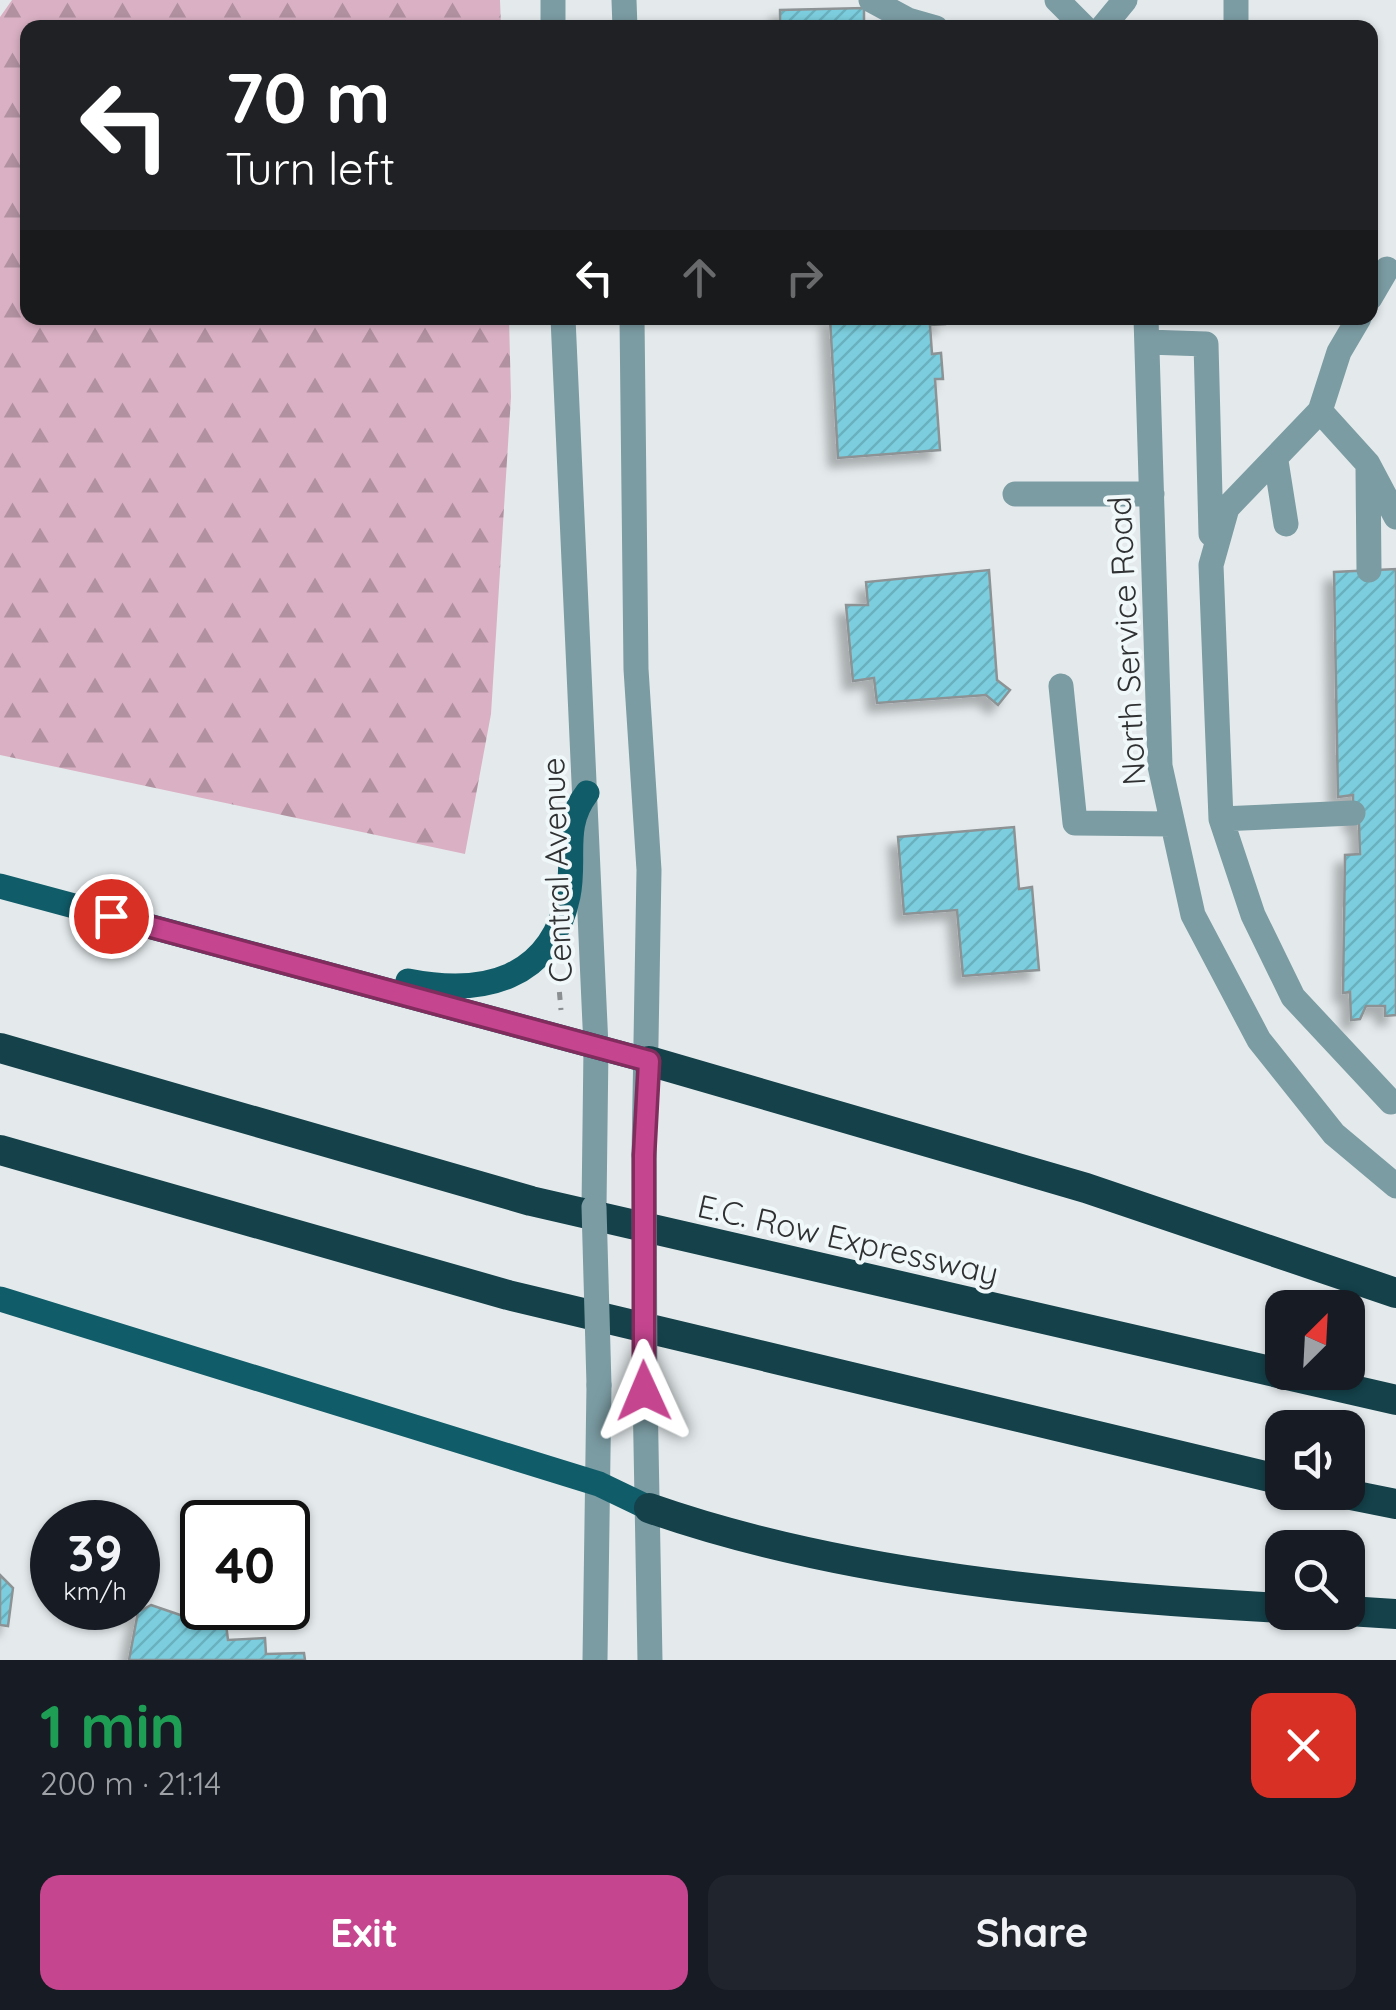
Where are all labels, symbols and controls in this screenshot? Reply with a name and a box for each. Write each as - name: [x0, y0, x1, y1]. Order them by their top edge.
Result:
- text: 70 m: [225, 53, 391, 141]
- icon: left: [60, 60, 190, 190]
- text: Turn left: [225, 140, 395, 196]
- icon: left: [567, 250, 622, 305]
- icon: ahead: [672, 250, 727, 305]
- icon: right: [777, 250, 832, 305]
- street label: North Service Road: [1098, 496, 1154, 787]
- street label: Central Avenue: [532, 757, 580, 983]
- pin: [69, 874, 154, 959]
- icon: arrive: [84, 889, 139, 944]
- street label: E.C. Row Expressway: [694, 1185, 1002, 1293]
- north arrow: [1265, 1290, 1365, 1390]
- map controls: [1265, 1290, 1365, 1630]
- position arrow: [592, 1339, 696, 1443]
- button: sound: [1265, 1410, 1365, 1510]
- speed limit sign: 40: [180, 1500, 310, 1630]
- text: 39: [67, 1521, 123, 1584]
- button: search: [1265, 1530, 1365, 1630]
- text: km/h: [63, 1575, 127, 1606]
- text: 1 min: [40, 1688, 185, 1763]
- button: close: [1251, 1693, 1356, 1798]
- text: 200 m · 21:14: [40, 1763, 221, 1803]
- button: Exit: [40, 1875, 688, 1990]
- button: Share: [708, 1875, 1356, 1990]

